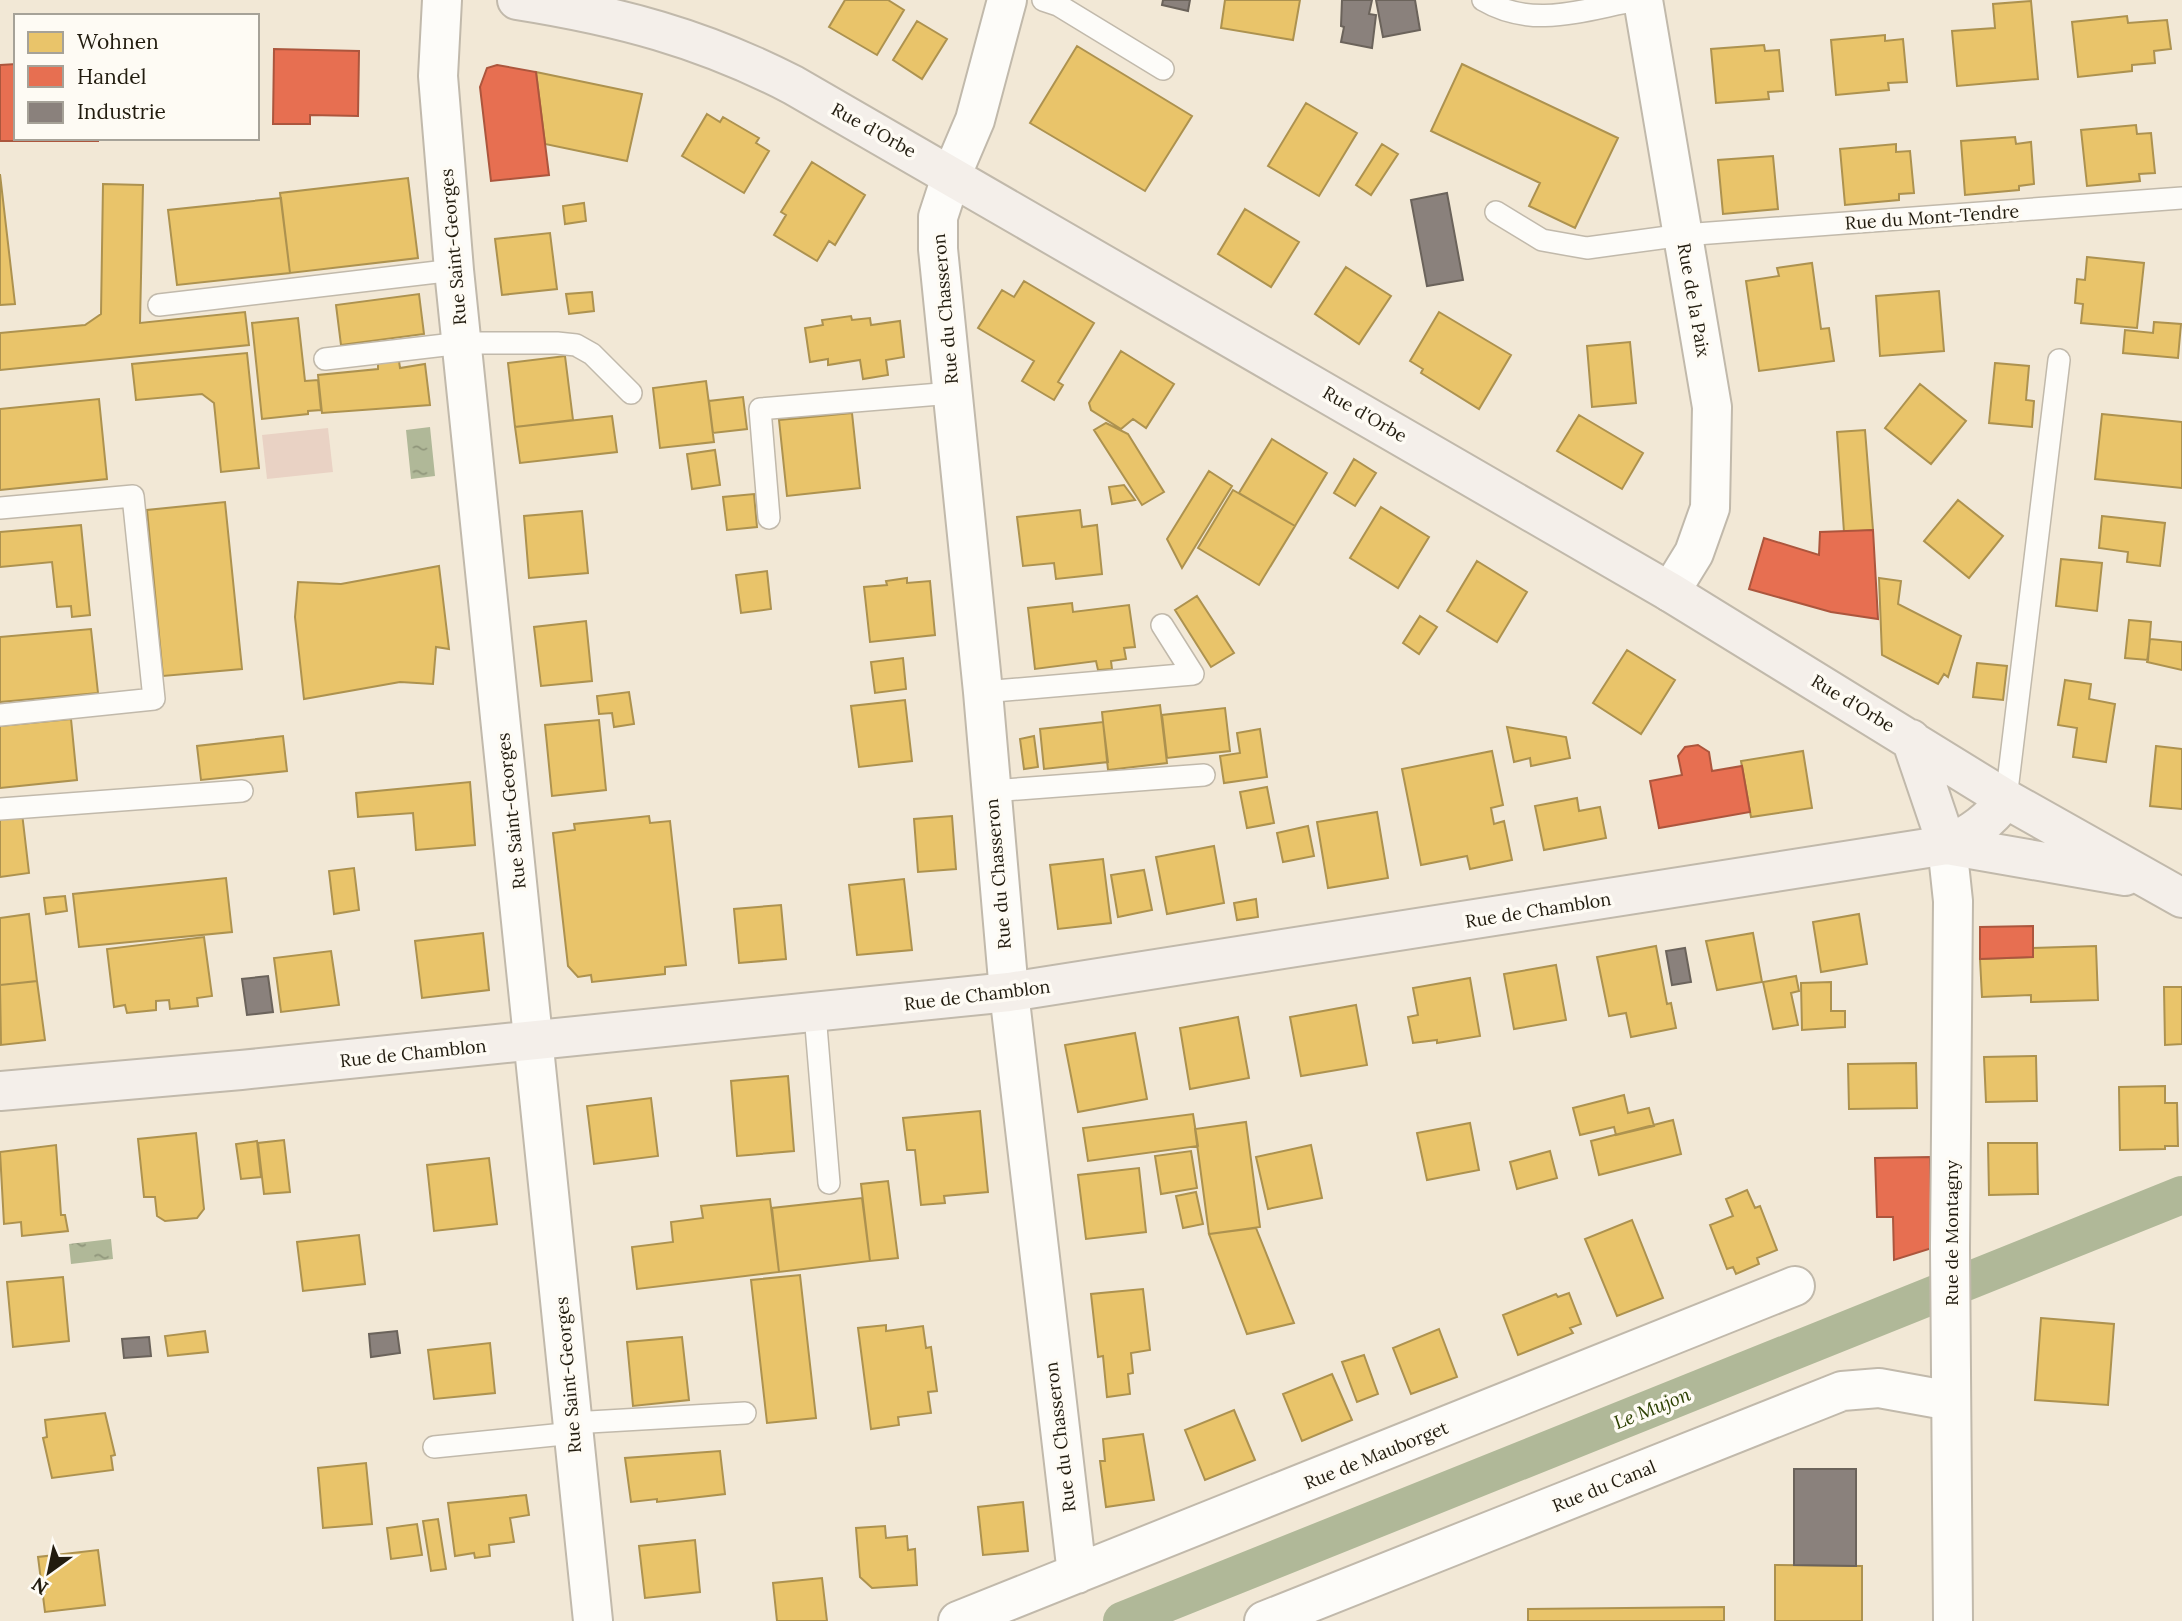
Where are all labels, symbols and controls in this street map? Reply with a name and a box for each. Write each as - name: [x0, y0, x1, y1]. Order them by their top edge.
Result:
- legend: [14, 14, 259, 140]
- text: Wohnen: [77, 28, 159, 55]
- text: Handel: [77, 63, 146, 90]
- street label: Rue d'Orbe: [828, 97, 921, 163]
- text: Industrie: [77, 98, 166, 125]
- street label: Rue Saint-Georges: [435, 168, 471, 326]
- street label: Rue du Mont-Tendre: [1844, 199, 2020, 235]
- street label: Rue du Chasseron: [927, 233, 963, 385]
- street label: Rue de la Paix: [1673, 241, 1715, 359]
- street label: Rue d'Orbe: [1319, 381, 1411, 447]
- street label: Rue d'Orbe: [1807, 669, 1899, 737]
- street label: Rue Saint-Georges: [491, 732, 531, 890]
- street label: Rue du Chasseron: [980, 798, 1016, 950]
- street label: Rue de Chamblon: [1463, 887, 1613, 933]
- street label: Rue de Chamblon: [902, 975, 1052, 1015]
- street label: Rue de Chamblon: [339, 1034, 488, 1072]
- street label: Rue de Montagny: [1940, 1160, 1963, 1306]
- street label: Rue Saint-Georges: [550, 1296, 586, 1454]
- street label: Rue du Chasseron: [1039, 1361, 1081, 1513]
- water label: Le Mujon: [1610, 1382, 1694, 1434]
- street label: Rue de Mauborget: [1301, 1416, 1451, 1494]
- street label: Rue du Canal: [1549, 1455, 1659, 1517]
- north arrow: [14, 1537, 84, 1607]
- text: N: [27, 1572, 52, 1600]

